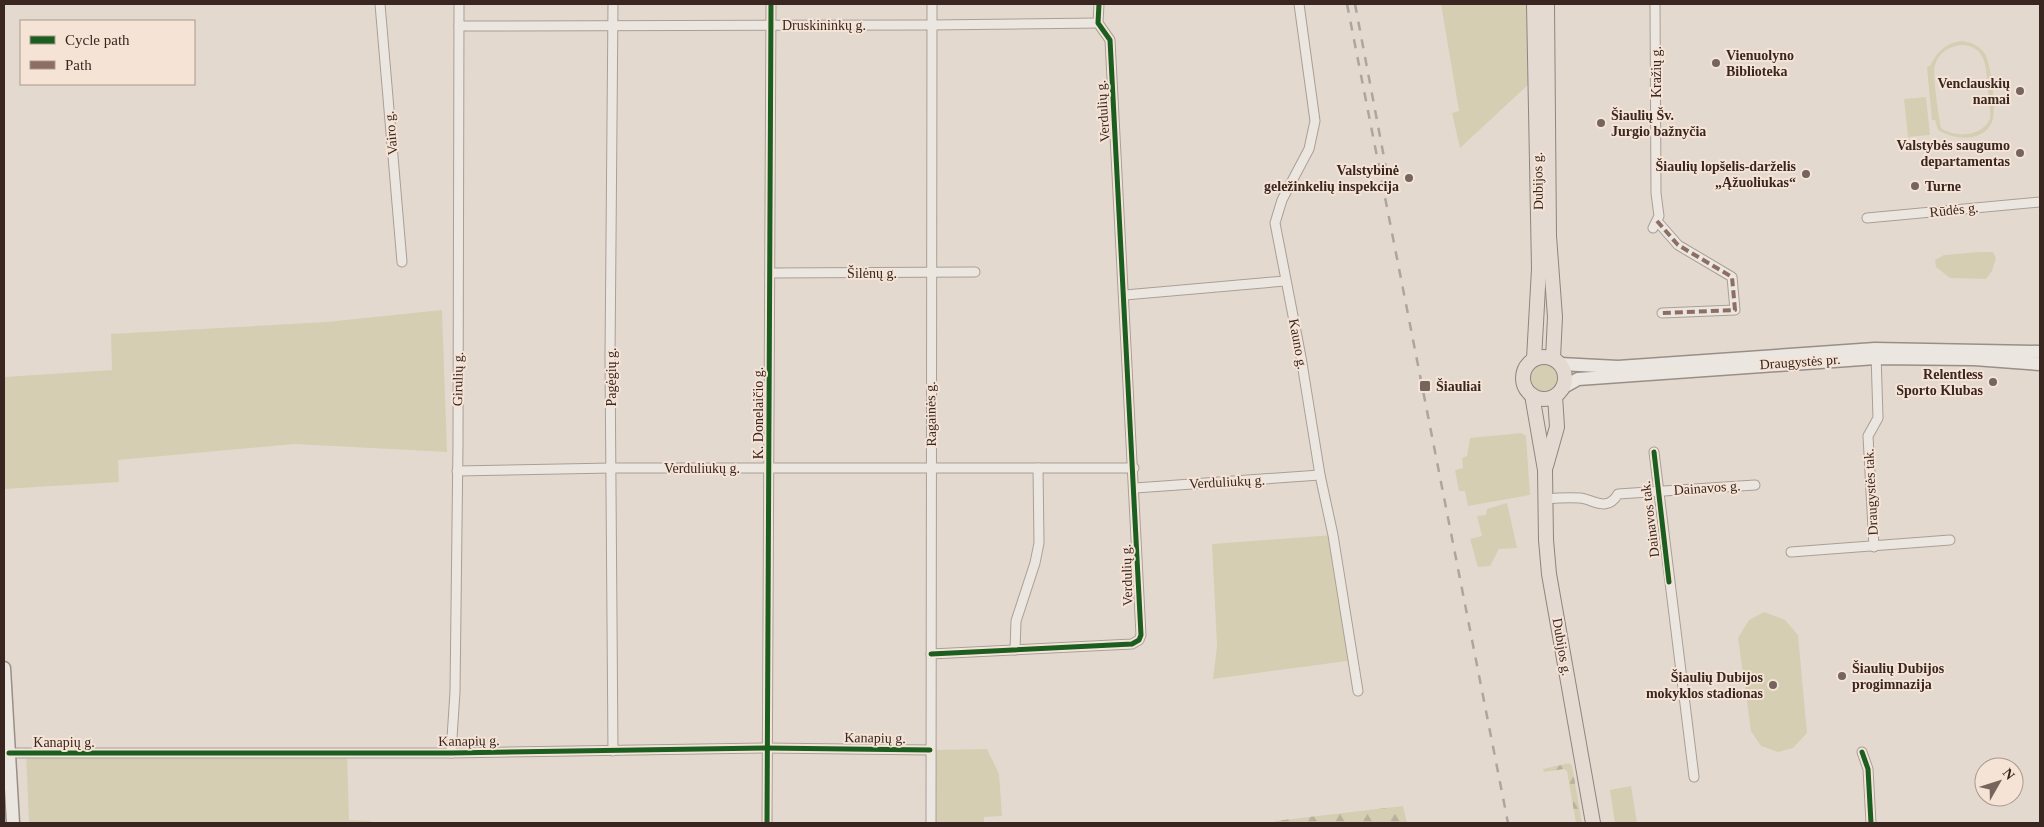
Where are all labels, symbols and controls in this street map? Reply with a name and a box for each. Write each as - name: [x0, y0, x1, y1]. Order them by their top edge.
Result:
- street label: Druskininkų g.: [782, 18, 866, 33]
- legend: [20, 20, 195, 85]
- text: Cycle path: [65, 32, 130, 48]
- street label: Kražių g.: [1649, 46, 1664, 98]
- place label: Vienuolyno Biblioteka: [1726, 48, 1794, 79]
- text: Path: [65, 57, 92, 73]
- marker: Vienuolyno Biblioteka: [1710, 57, 1722, 69]
- place label: Venclauskių namai: [1937, 76, 2010, 107]
- street label: Verdulių g.: [1093, 79, 1113, 143]
- marker: Venclauskių namai: [2014, 85, 2026, 97]
- place label: Šiaulių Šv. Jurgio bažnyčia: [1611, 107, 1706, 139]
- street label: Vairo g.: [382, 110, 400, 156]
- marker: Šiaulių Šv. Jurgio bažnyčia: [1595, 117, 1607, 129]
- place label: Valstybės saugumo departamentas: [1897, 138, 2011, 169]
- marker: Valstybės saugumo departamentas: [2014, 147, 2026, 159]
- street label: Dubijos g.: [1530, 152, 1546, 210]
- place label: Šiaulių lopšelis-darželis „Ąžuoliukas“: [1656, 158, 1797, 190]
- place label: Valstybinė geležinkelių inspekcija: [1264, 163, 1399, 194]
- marker: Šiaulių lopšelis-darželis „Ąžuoliukas“: [1800, 168, 1812, 180]
- marker: Valstybinė geležinkelių inspekcija: [1403, 172, 1415, 184]
- place label: Turne: [1925, 179, 1961, 194]
- marker: Turne: [1909, 180, 1921, 192]
- street label: Rūdės g.: [1929, 200, 1979, 220]
- street label: Šilėnų g.: [847, 265, 897, 281]
- street label: Kauno g.: [1286, 317, 1310, 371]
- street label: Pagėgių g.: [604, 347, 619, 407]
- street label: Girulių g.: [450, 352, 466, 406]
- street label: Draugystės pr.: [1759, 352, 1841, 372]
- street label: K. Donelaičio g.: [751, 367, 766, 459]
- place label: Relentless Sporto Klubas: [1896, 367, 1984, 398]
- marker: Relentless Sporto Klubas: [1987, 376, 1999, 388]
- place label: Šiauliai: [1436, 378, 1481, 394]
- marker: Šiauliai: [1418, 379, 1432, 393]
- street label: Ragainės g.: [923, 381, 939, 447]
- street label: Draugystės tak.: [1861, 448, 1881, 536]
- street label: Verduliukų g.: [664, 461, 740, 476]
- street label: Verduliukų g.: [1189, 473, 1265, 491]
- street label: Dainavos g.: [1673, 478, 1741, 498]
- street label: Dainavos tak.: [1638, 480, 1662, 558]
- street label: Verdulių g.: [1118, 544, 1136, 606]
- street label: Dubijos g.: [1550, 617, 1574, 677]
- place label: Šiaulių Dubijos progimnazija: [1852, 660, 1945, 692]
- place label: Šiaulių Dubijos mokyklos stadionas: [1646, 669, 1764, 701]
- marker: Šiaulių Dubijos progimnazija: [1836, 670, 1848, 682]
- marker: Šiaulių Dubijos mokyklos stadionas: [1767, 679, 1779, 691]
- street label: Kanapių g.: [844, 730, 906, 746]
- street label: Kanapių g.: [438, 733, 500, 749]
- street label: Kanapių g.: [33, 735, 95, 750]
- north arrow: [1974, 757, 2024, 807]
- text: N: [2000, 765, 2018, 783]

